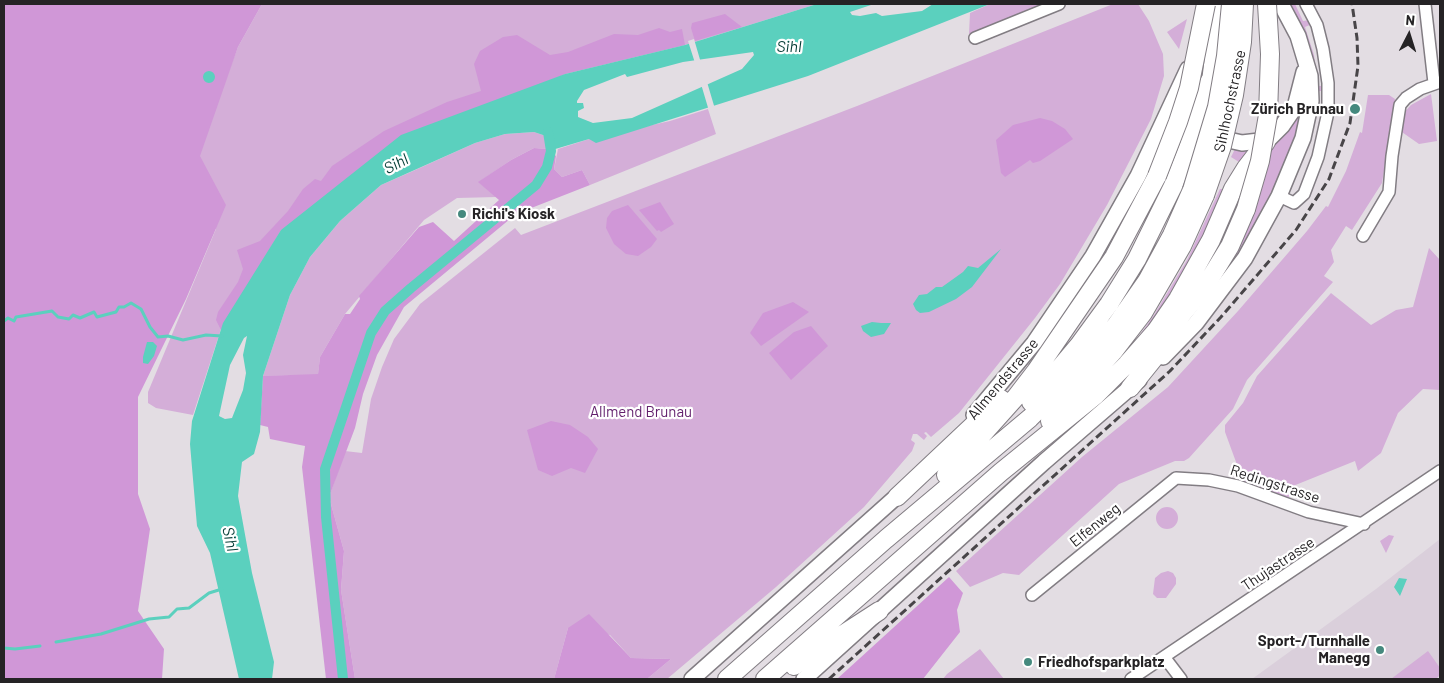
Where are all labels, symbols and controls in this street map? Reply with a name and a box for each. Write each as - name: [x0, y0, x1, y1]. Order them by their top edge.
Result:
- north arrow: [1384, 10, 1434, 60]
- text: N: [1405, 11, 1416, 28]
- water label: Sihl: [777, 37, 801, 57]
- street label: Sihlhochstrasse: [1210, 48, 1250, 154]
- place label: Zürich Brunau: [1251, 100, 1344, 118]
- marker: Zürich Brunau: [1348, 102, 1362, 116]
- water label: Sihl: [380, 150, 412, 178]
- place label: Richi's Kiosk: [472, 205, 555, 223]
- marker: Richi's Kiosk: [456, 208, 468, 220]
- street label: Allmendstrasse: [964, 335, 1042, 423]
- park label: Allmend Brunau: [590, 403, 692, 421]
- street label: Redingstrasse: [1228, 461, 1322, 507]
- street label: Elfenweg: [1066, 499, 1124, 551]
- water label: Sihl: [218, 525, 242, 553]
- street label: Thujastrasse: [1238, 533, 1318, 595]
- place label: Sport-/Turnhalle Manegg: [1258, 632, 1370, 667]
- marker: Sport-/Turnhalle Manegg: [1374, 644, 1386, 656]
- place label: Friedhofsparkplatz: [1038, 653, 1164, 671]
- marker: Friedhofsparkplatz: [1022, 656, 1034, 668]

